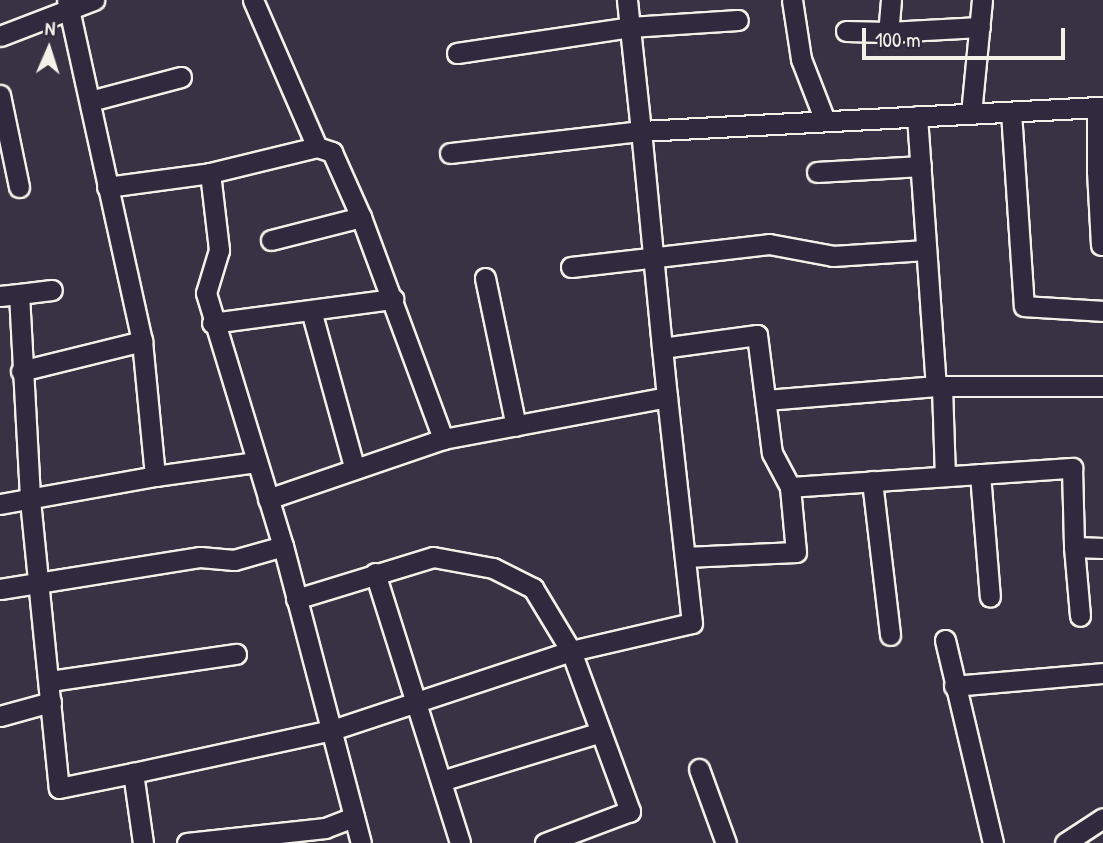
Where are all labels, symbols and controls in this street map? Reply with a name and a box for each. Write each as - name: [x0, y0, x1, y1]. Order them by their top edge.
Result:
- north arrow: [14, 14, 84, 84]
- scale bar: [865, 14, 1068, 58]
- text: N: [44, 15, 56, 41]
- text: 100 m: [875, 25, 921, 54]

